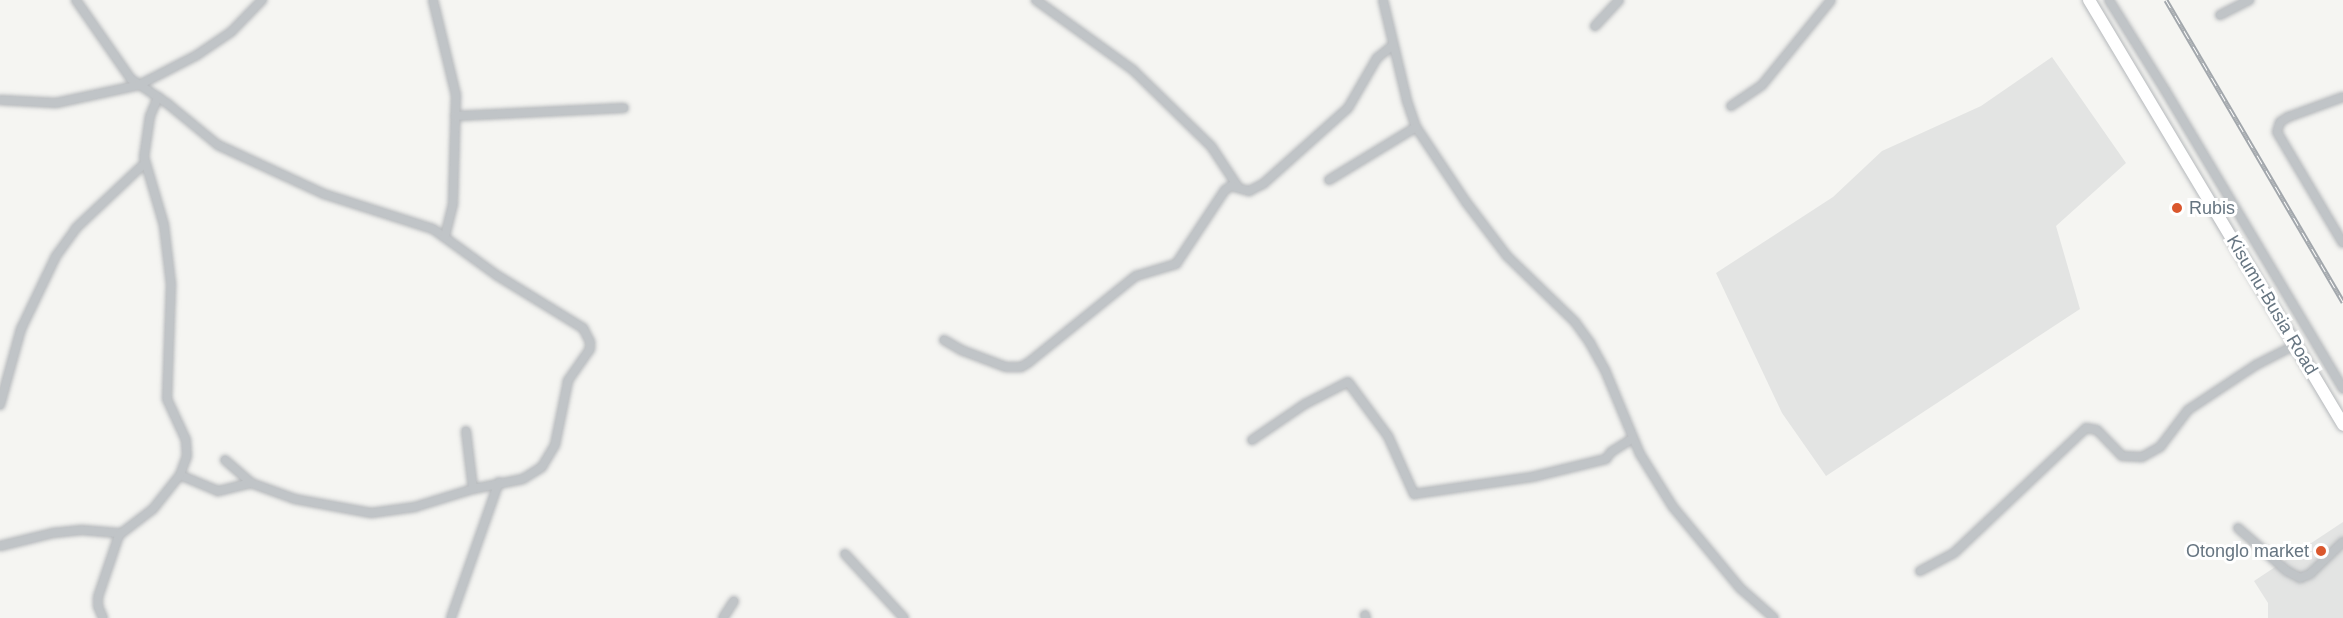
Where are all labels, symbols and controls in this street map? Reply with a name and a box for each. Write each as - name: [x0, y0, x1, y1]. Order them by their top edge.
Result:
- place label: Rubis: [2189, 197, 2235, 219]
- marker: Rubis: [2170, 201, 2184, 215]
- street label: Kisumu-Busia Road: [2222, 231, 2322, 379]
- place label: Otonglo market: [2186, 540, 2309, 562]
- marker: Otonglo market: [2314, 544, 2328, 558]

